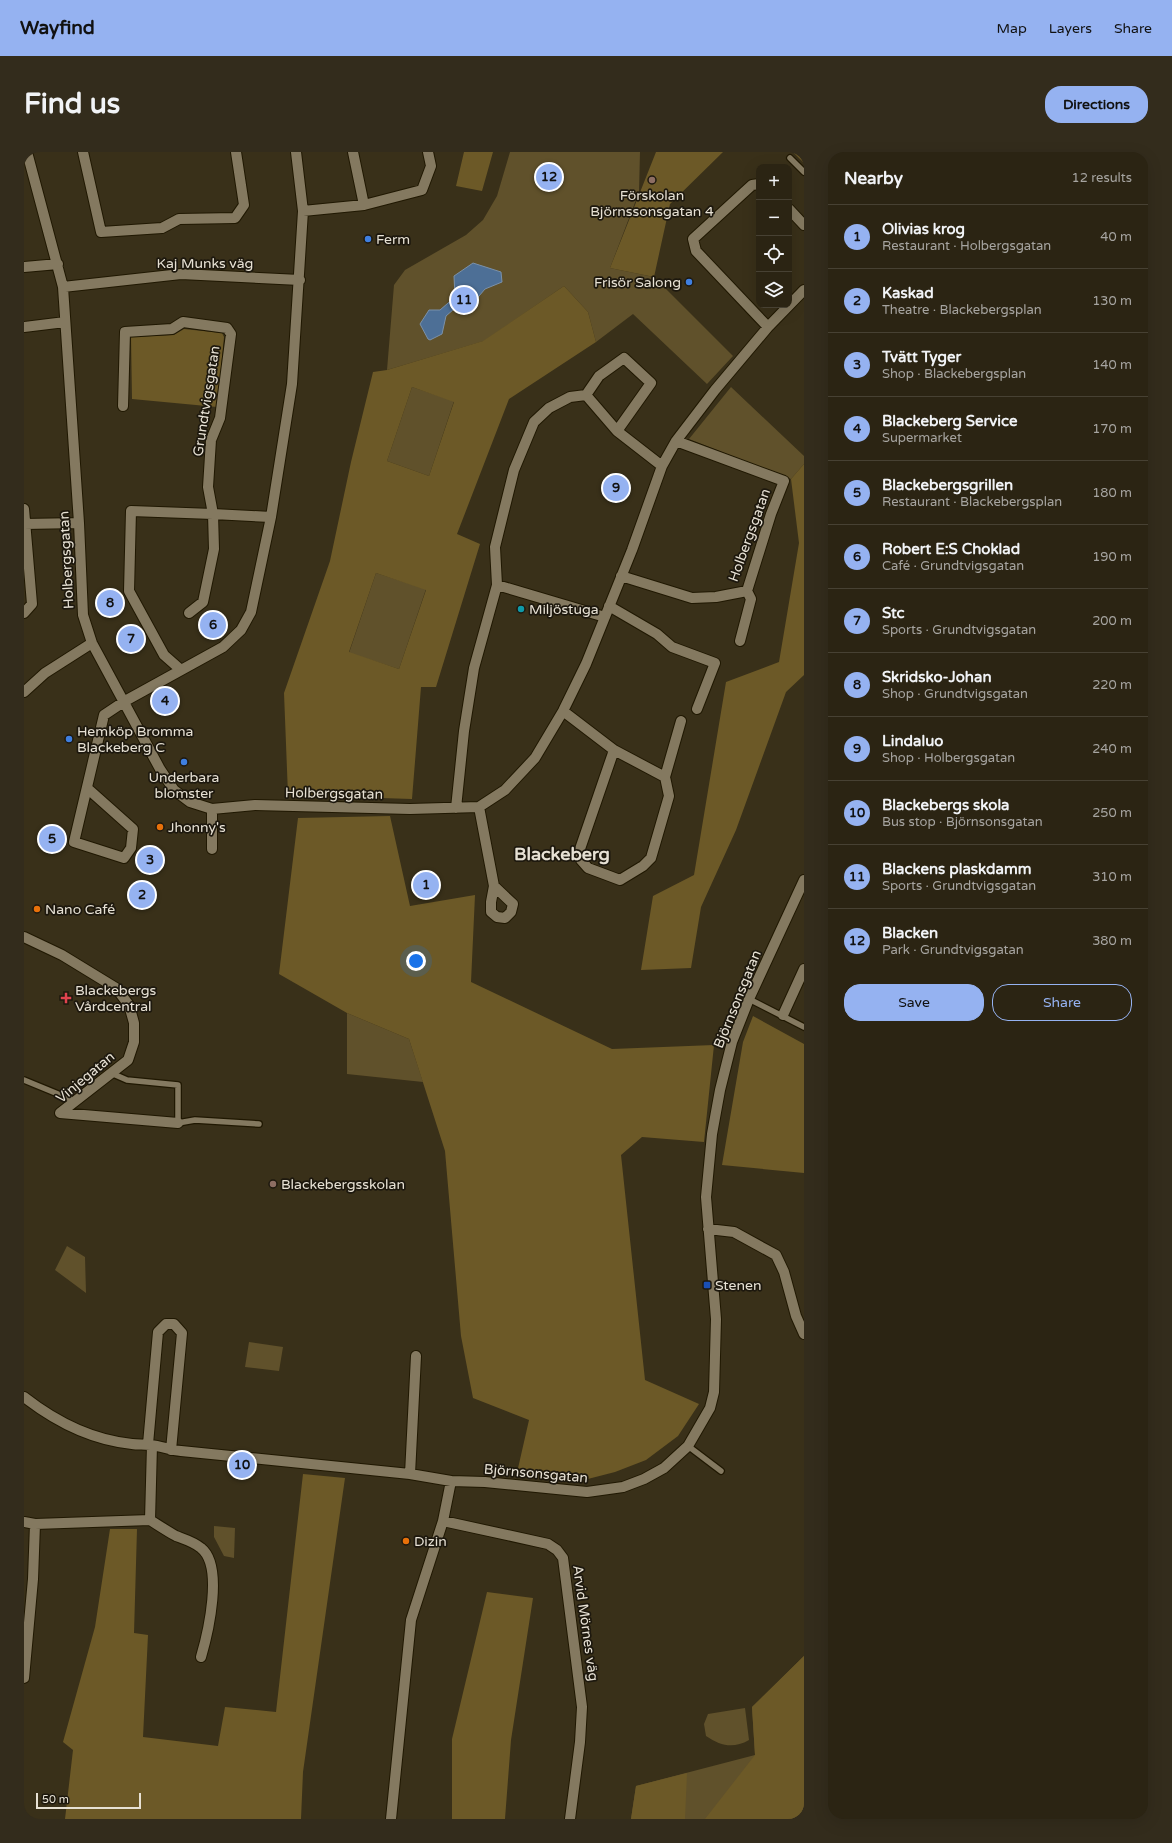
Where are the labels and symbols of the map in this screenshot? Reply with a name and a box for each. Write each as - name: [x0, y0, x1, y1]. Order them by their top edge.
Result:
- pin: 12: [536, 162, 562, 192]
- marker: Förskolan Björnssonsgatan 4: [647, 175, 657, 185]
- place label: Förskolan Björnssonsgatan 4: [590, 187, 714, 220]
- place label: Ferm: [376, 231, 410, 248]
- marker: Ferm: [363, 234, 373, 244]
- street label: Kaj Munks väg: [157, 255, 253, 272]
- place label: Frisör Salong: [594, 274, 681, 291]
- marker: Frisör Salong: [684, 277, 694, 287]
- pin: 11: [451, 285, 477, 315]
- street label: Grundtvigsgatan: [189, 344, 224, 458]
- pin: 9: [603, 473, 629, 503]
- street label: Holbergsgatan: [725, 486, 774, 584]
- street label: Holbergsgatan: [55, 511, 78, 609]
- pin: 8: [97, 588, 123, 618]
- place label: Miljöstuga: [529, 601, 599, 618]
- marker: Miljöstuga: [516, 604, 526, 614]
- pin: 6: [200, 610, 226, 640]
- pin: 7: [118, 624, 144, 654]
- pin: 4: [152, 686, 178, 716]
- place label: Hemköp Bromma Blackeberg C: [77, 723, 193, 756]
- marker: Hemköp Bromma Blackeberg C: [64, 734, 74, 744]
- marker: Underbara blomster: [179, 757, 189, 767]
- place label: Underbara blomster: [149, 769, 219, 802]
- street label: Holbergsgatan: [285, 784, 383, 803]
- place label: Jhonny's: [168, 819, 226, 836]
- marker: Jhonny's: [155, 822, 165, 832]
- pin: 5: [39, 824, 65, 854]
- district label: Blackeberg: [514, 843, 610, 865]
- pin: 3: [137, 845, 163, 875]
- pin: 1: [413, 870, 439, 900]
- pin: 2: [129, 880, 155, 910]
- place label: Nano Café: [45, 901, 115, 918]
- marker: Nano Café: [32, 904, 42, 914]
- street label: Björnsonsgatan: [710, 948, 765, 1051]
- your location: [406, 951, 426, 971]
- place label: Blackebergs Vårdcentral: [75, 982, 157, 1015]
- marker: Blackebergs Vårdcentral: [60, 992, 72, 1004]
- street label: Vinjegatan: [53, 1048, 118, 1107]
- place label: Blackebergsskolan: [281, 1176, 405, 1193]
- marker: Blackebergsskolan: [268, 1179, 278, 1189]
- place label: Stenen: [715, 1277, 761, 1294]
- marker: Stenen: [702, 1280, 712, 1290]
- pin: 10: [229, 1450, 255, 1480]
- street label: Björnsonsgatan: [483, 1460, 589, 1487]
- place label: Dizin: [414, 1533, 447, 1550]
- marker: Dizin: [401, 1536, 411, 1546]
- street label: Arvid Mörnes väg: [569, 1564, 602, 1682]
- scale bar: [36, 1791, 141, 1810]

